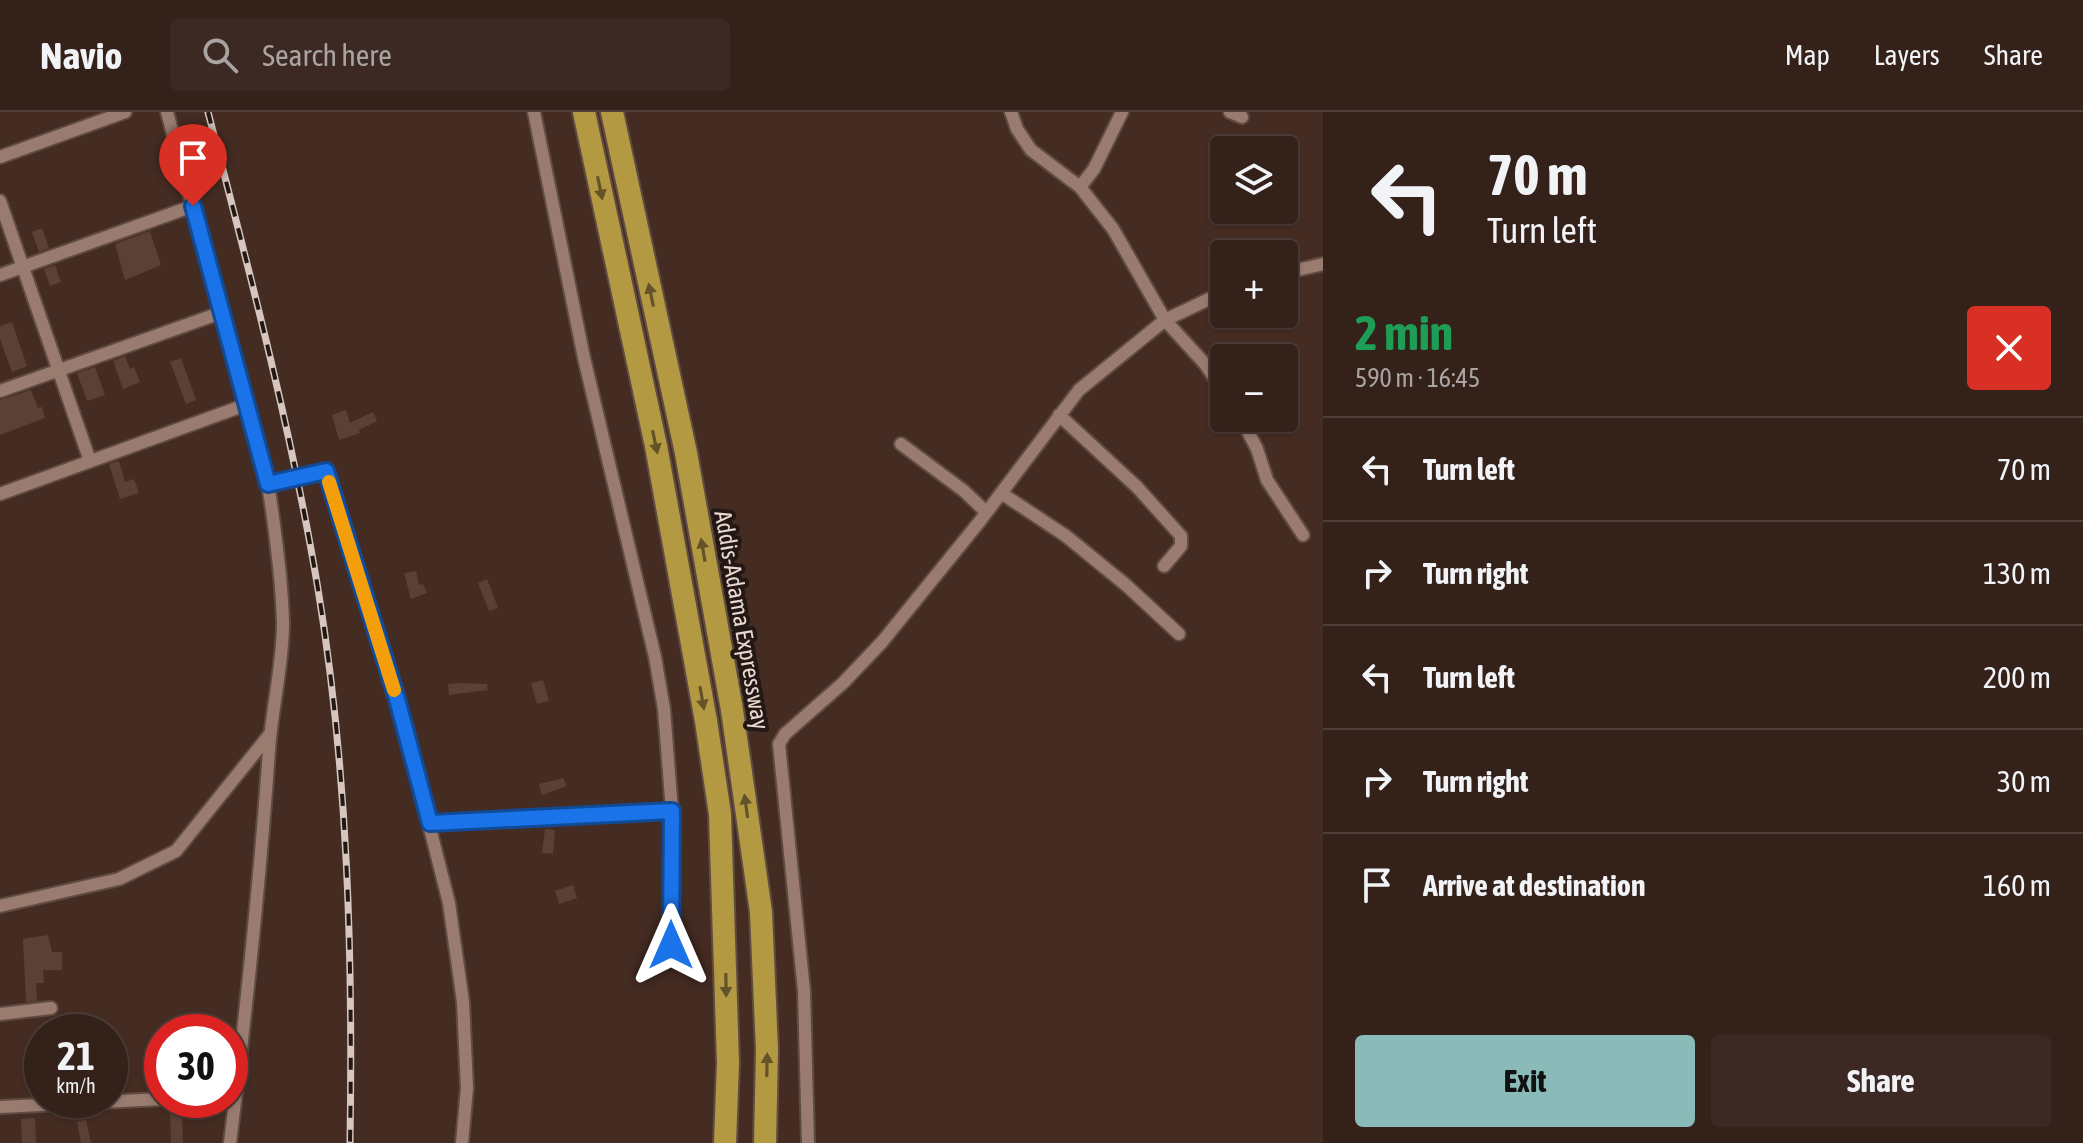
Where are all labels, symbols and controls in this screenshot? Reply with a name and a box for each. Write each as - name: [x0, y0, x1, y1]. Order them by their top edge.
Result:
- search box: [170, 19, 730, 91]
- icon: search: [198, 33, 242, 77]
- text: Navio: [40, 34, 122, 77]
- text: Search here: [262, 38, 392, 72]
- text: Map: [1785, 39, 1830, 71]
- text: Layers: [1874, 39, 1940, 71]
- text: Share: [1984, 39, 2043, 71]
- pin: [159, 124, 227, 206]
- icon: arrive: [171, 136, 215, 180]
- map controls: [1210, 136, 1298, 432]
- button: layers: [1210, 136, 1298, 224]
- text: 70 m: [1487, 143, 1588, 207]
- icon: left: [1355, 144, 1459, 248]
- one-way arrow: [594, 176, 607, 201]
- text: Turn left: [1487, 209, 1597, 251]
- button: +: [1210, 240, 1298, 328]
- one-way arrow: [645, 282, 657, 307]
- text: 2 min: [1355, 305, 1453, 360]
- button: close: [1967, 306, 2051, 390]
- button: −: [1210, 344, 1298, 432]
- text: 590 m · 16:45: [1355, 363, 1480, 393]
- one-way arrow: [649, 430, 662, 455]
- icon: left: [1355, 447, 1399, 491]
- text: Turn left: [1423, 452, 1515, 486]
- text: 70 m: [1997, 452, 2051, 486]
- street label: Addis-Adama Expressway: [709, 508, 775, 732]
- one-way arrow: [697, 537, 709, 562]
- icon: right: [1355, 551, 1399, 595]
- text: Turn right: [1423, 556, 1529, 590]
- text: 130 m: [1983, 556, 2051, 590]
- icon: left: [1355, 655, 1399, 699]
- text: Turn left: [1423, 660, 1515, 694]
- text: 200 m: [1983, 660, 2051, 694]
- one-way arrow: [696, 686, 708, 711]
- icon: right: [1355, 759, 1399, 803]
- text: Turn right: [1423, 764, 1529, 798]
- text: 30 m: [1997, 764, 2051, 798]
- one-way arrow: [739, 793, 752, 818]
- icon: arrive: [1355, 863, 1399, 907]
- text: Arrive at destination: [1423, 868, 1645, 902]
- text: 160 m: [1983, 868, 2051, 902]
- position arrow: [629, 903, 713, 987]
- one-way arrow: [720, 973, 732, 998]
- speed limit sign: 30: [144, 1014, 248, 1118]
- text: 21: [57, 1033, 95, 1078]
- button: Exit: [1355, 1035, 1695, 1127]
- button: Share: [1711, 1035, 2051, 1127]
- one-way arrow: [760, 1052, 773, 1077]
- text: km/h: [56, 1074, 96, 1097]

